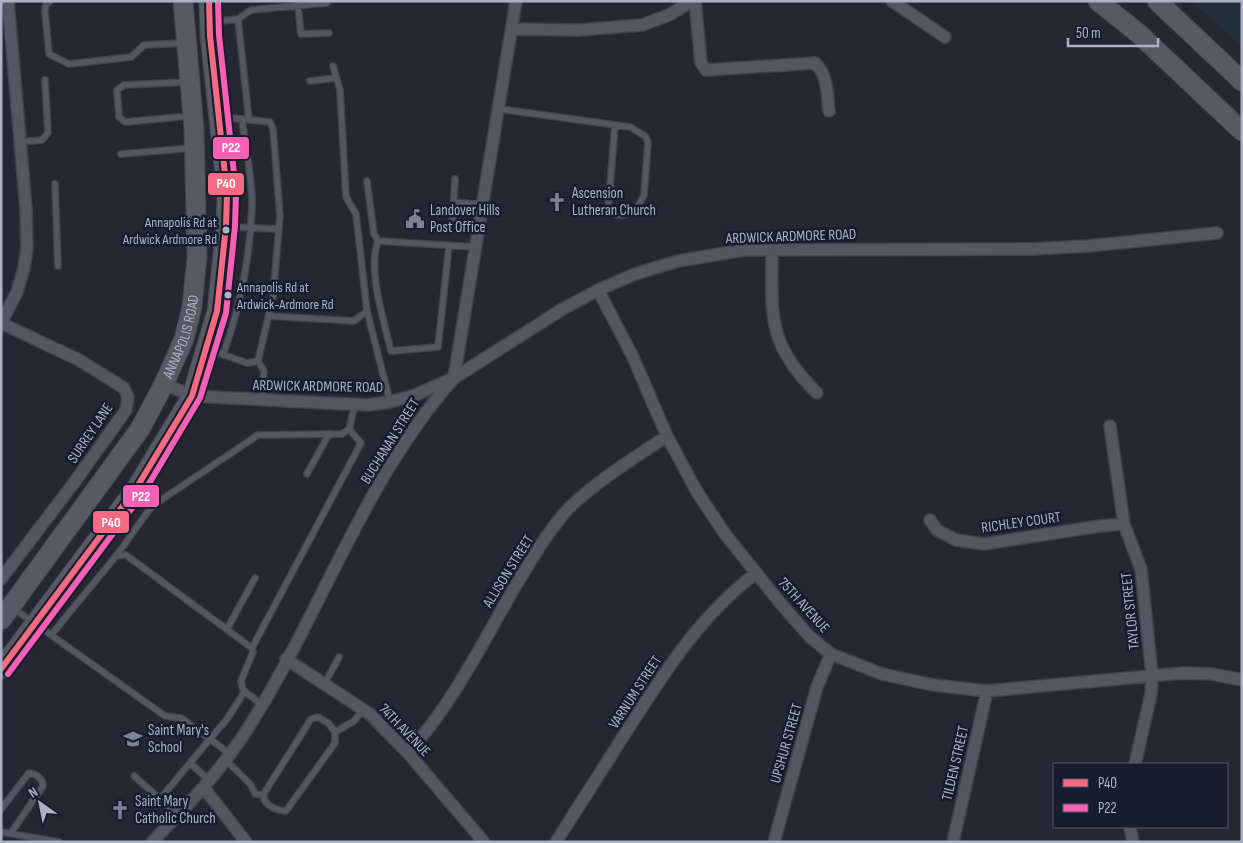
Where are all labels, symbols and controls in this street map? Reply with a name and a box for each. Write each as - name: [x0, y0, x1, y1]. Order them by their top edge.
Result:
- scale bar: [1068, 15, 1158, 47]
- text: 50 m: [1076, 24, 1101, 43]
- line badge: P22: [212, 136, 250, 160]
- text: P22: [222, 139, 240, 156]
- line badge: P40: [207, 172, 245, 196]
- text: P40: [216, 175, 236, 192]
- place label: Ascension Lutheran Church: [571, 184, 656, 220]
- church icon: Ascension Lutheran Church: [546, 191, 568, 213]
- place label: Landover Hills Post Office: [430, 201, 500, 237]
- public building icon: Landover Hills Post Office: [404, 208, 426, 230]
- place label: Annapolis Rd at Ardwick Ardmore Rd: [122, 214, 217, 248]
- marker: Annapolis Rd at Ardwick Ardmore Rd: [221, 225, 231, 235]
- street label: ARDWICK ARDMORE ROAD: [725, 225, 857, 248]
- place label: Annapolis Rd at Ardwick-Ardmore Rd: [236, 279, 334, 313]
- marker: Annapolis Rd at Ardwick-Ardmore Rd: [223, 290, 233, 300]
- street label: ANNAPOLIS ROAD: [158, 294, 203, 382]
- street label: ARDWICK ARDMORE ROAD: [252, 376, 383, 397]
- street label: BUCHANAN STREET: [357, 395, 424, 488]
- street label: SURREY LANE: [63, 400, 117, 467]
- line badge: P22: [122, 484, 160, 508]
- text: P22: [132, 488, 150, 505]
- street label: RICHLEY COURT: [980, 508, 1062, 537]
- line badge: P40: [92, 510, 130, 534]
- text: P40: [101, 514, 121, 531]
- street label: ALLISON STREET: [478, 531, 538, 612]
- street label: TAYLOR STREET: [1117, 572, 1144, 650]
- street label: 75TH AVENUE: [774, 574, 834, 637]
- street label: VARNUM STREET: [605, 652, 666, 733]
- street label: 74TH AVENUE: [375, 700, 435, 761]
- street label: UPSHUR STREET: [766, 701, 807, 785]
- place label: Saint Mary's School: [148, 721, 209, 757]
- street label: TILDEN STREET: [938, 724, 973, 802]
- school or university icon: Saint Mary's School: [122, 728, 144, 750]
- legend: [1053, 763, 1228, 828]
- text: P40: [1098, 774, 1117, 793]
- north arrow: [15, 778, 65, 828]
- text: N: [25, 783, 41, 802]
- place label: Saint Mary Catholic Church: [135, 792, 216, 828]
- church icon: Saint Mary Catholic Church: [109, 799, 131, 821]
- text: P22: [1098, 799, 1117, 818]

